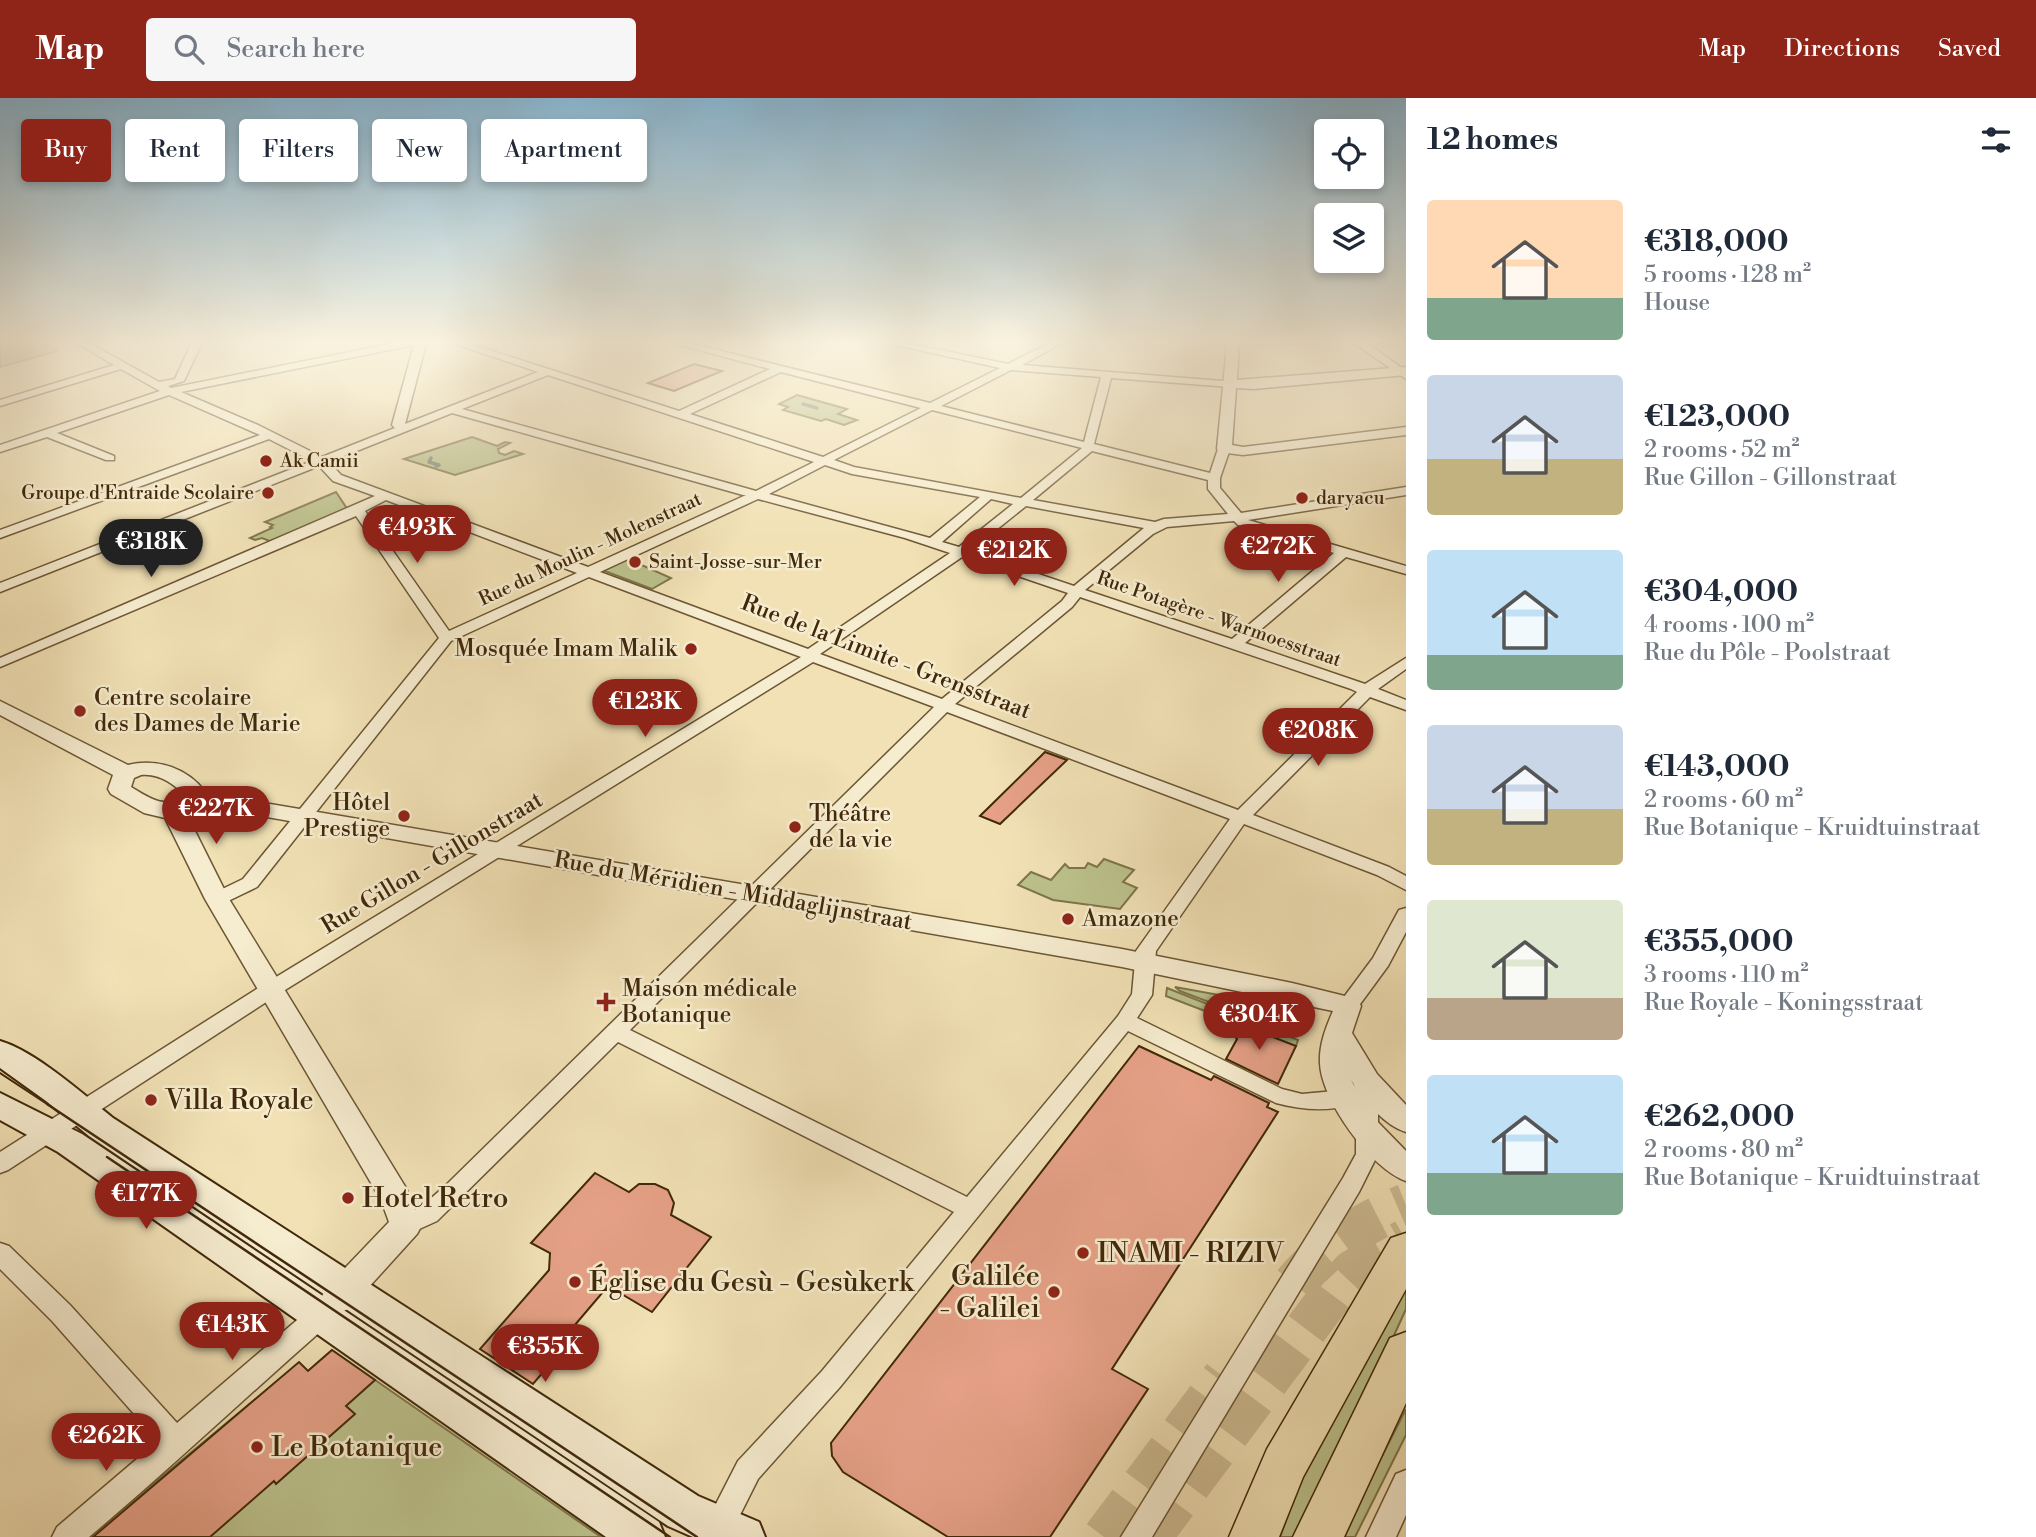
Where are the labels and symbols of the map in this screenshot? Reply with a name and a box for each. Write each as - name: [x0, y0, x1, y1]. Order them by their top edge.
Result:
- place label: Ak Camii: [279, 449, 359, 473]
- marker: Ak Camii: [258, 453, 274, 469]
- place label: Groupe d'Entraide Scolaire: [21, 481, 254, 505]
- marker: Groupe d'Entraide Scolaire: [260, 485, 276, 501]
- place label: daryacu: [1316, 486, 1385, 510]
- street label: Rue du Moulin - Molenstraat: [475, 487, 706, 611]
- marker: daryacu: [1294, 490, 1310, 506]
- pin: €493K: [368, 505, 466, 565]
- pin: €318K: [102, 519, 200, 579]
- pin: €272K: [1229, 524, 1327, 584]
- pin: €212K: [965, 528, 1063, 588]
- place label: Saint-Josse-sur-Mer: [649, 550, 822, 574]
- marker: Saint-Josse-sur-Mer: [627, 554, 643, 570]
- street label: Rue Potagère - Warmoesstraat: [1093, 566, 1345, 672]
- street label: Rue de la Limite - Grensstraat: [737, 589, 1035, 725]
- place label: Mosquée Imam Malik: [455, 635, 678, 663]
- marker: Mosquée Imam Malik: [683, 641, 699, 657]
- pin: €123K: [596, 680, 694, 739]
- place label: Centre scolaire des Dames de Marie: [94, 684, 301, 738]
- marker: Centre scolaire des Dames de Marie: [72, 703, 88, 719]
- pin: €208K: [1269, 708, 1367, 768]
- pin: €227K: [167, 786, 265, 846]
- street label: Rue Gillon - Gillonstraat: [316, 786, 548, 940]
- place label: Hôtel Prestige: [304, 789, 390, 843]
- place label: Théâtre de la vie: [809, 800, 892, 854]
- marker: Hôtel Prestige: [396, 808, 412, 824]
- marker: Théâtre de la vie: [787, 819, 803, 835]
- street label: Rue du Méridien - Middaglijnstraat: [552, 846, 914, 936]
- place label: Amazone: [1081, 905, 1179, 933]
- marker: Amazone: [1060, 911, 1076, 927]
- place label: Maison médicale Botanique: [621, 975, 797, 1029]
- marker: Maison médicale Botanique: [596, 992, 616, 1012]
- pin: €304K: [1210, 992, 1308, 1052]
- place label: Villa Royale: [164, 1083, 314, 1118]
- marker: Villa Royale: [143, 1092, 159, 1108]
- pin: €177K: [97, 1172, 195, 1231]
- place label: Hotel Retro: [362, 1181, 509, 1216]
- marker: Hotel Retro: [340, 1190, 356, 1206]
- place label: INAMI - RIZIV: [1097, 1236, 1285, 1271]
- marker: INAMI - RIZIV: [1075, 1245, 1091, 1261]
- place label: Galilée - Galilei: [939, 1259, 1040, 1326]
- place label: Église du Gesù - Gesùkerk: [589, 1263, 915, 1300]
- marker: Église du Gesù - Gesùkerk: [567, 1274, 583, 1290]
- marker: Galilée - Galilei: [1046, 1284, 1062, 1300]
- pin: €143K: [183, 1302, 281, 1362]
- pin: €355K: [496, 1324, 594, 1384]
- pin: €262K: [57, 1414, 155, 1473]
- place label: Le Botanique: [271, 1430, 443, 1465]
- marker: Le Botanique: [249, 1439, 265, 1455]

